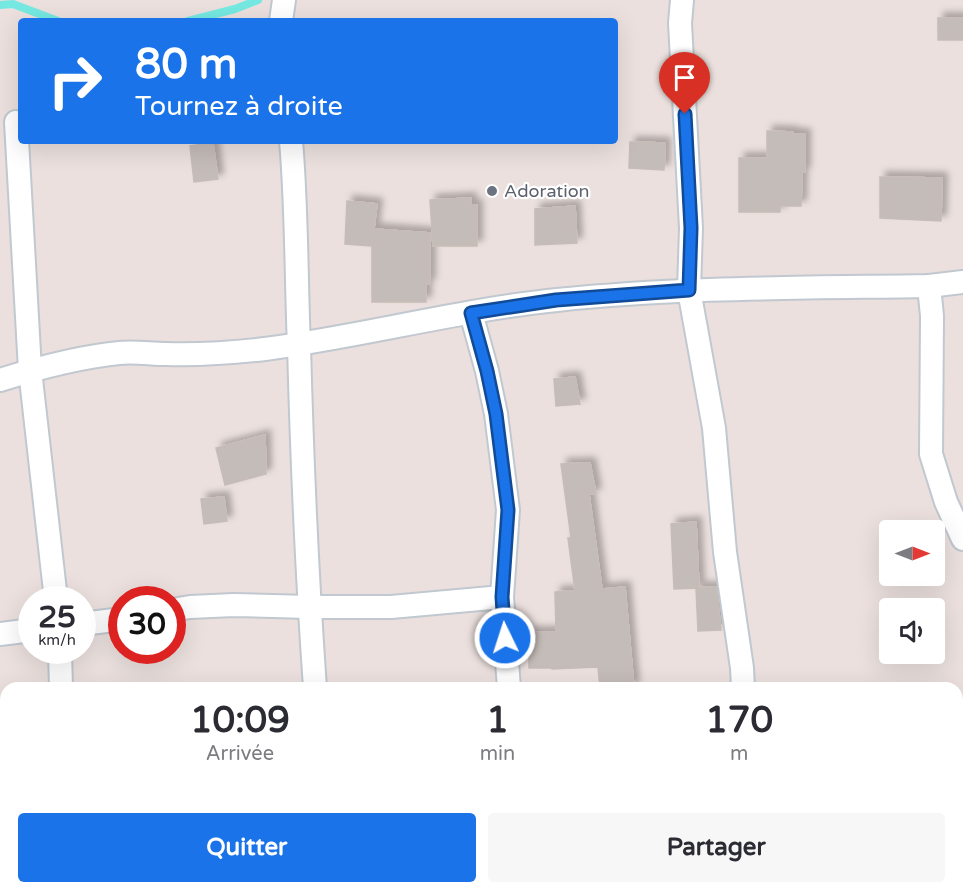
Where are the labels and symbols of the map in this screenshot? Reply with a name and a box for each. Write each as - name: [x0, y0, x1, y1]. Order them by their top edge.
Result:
- pin: [659, 52, 710, 114]
- place label: Adoration: [504, 180, 590, 202]
- marker: Adoration: [485, 184, 499, 198]
- north arrow: [879, 520, 945, 586]
- speed limit sign: 30: [108, 586, 186, 664]
- position arrow: [473, 606, 537, 670]

